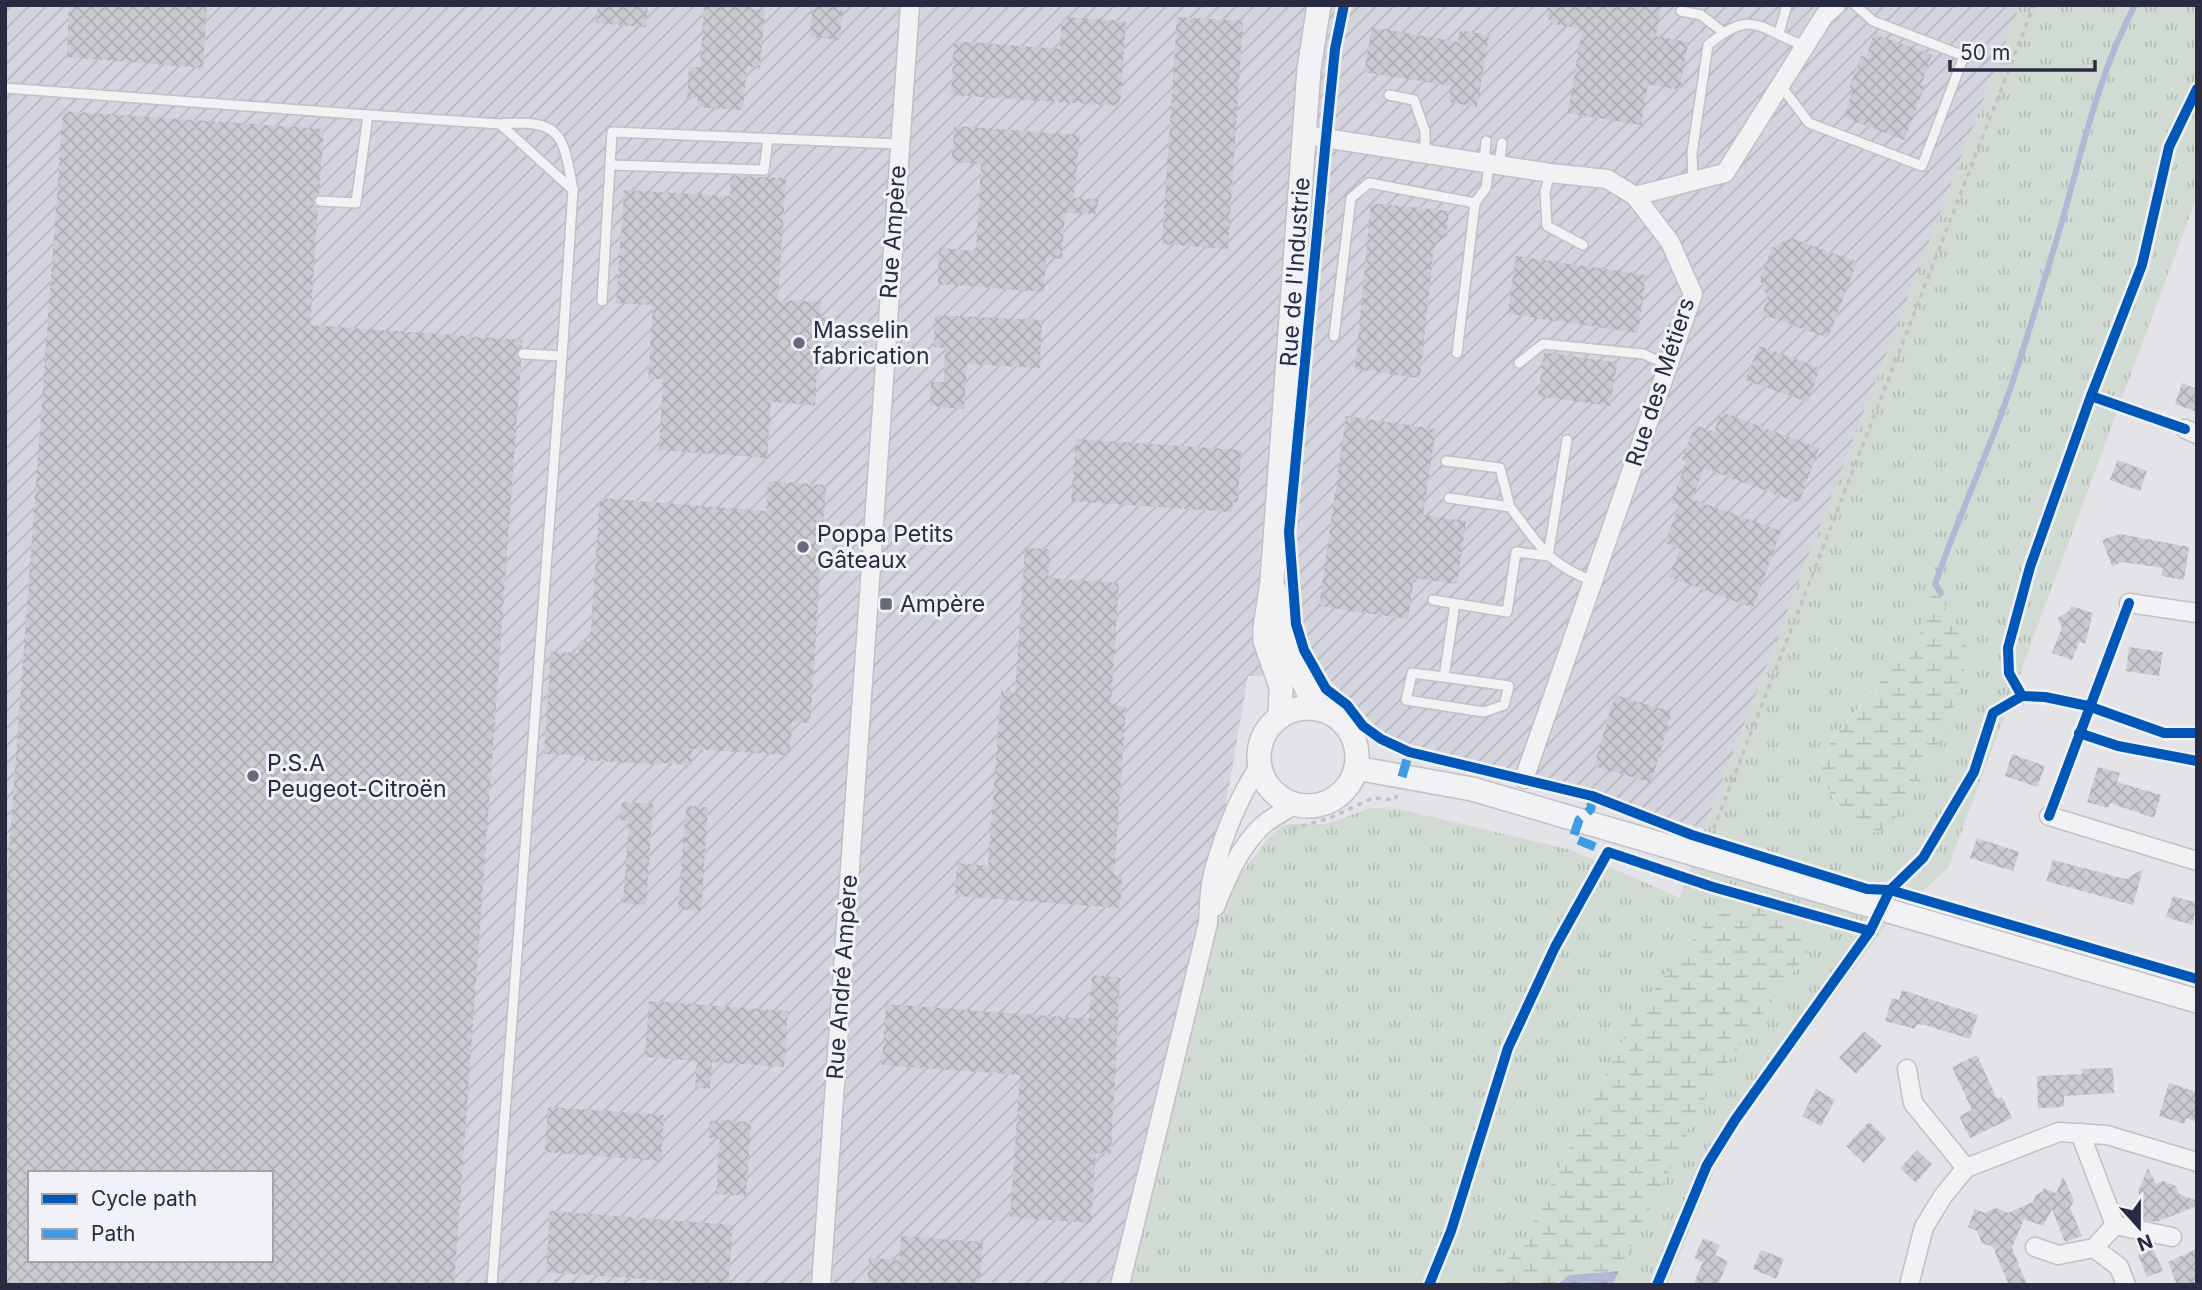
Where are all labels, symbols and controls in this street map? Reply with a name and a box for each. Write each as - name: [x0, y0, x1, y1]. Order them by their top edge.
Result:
- scale bar: [1950, 28, 2095, 72]
- text: 50 m: [1960, 40, 2010, 65]
- street label: Rue Ampère: [874, 164, 912, 300]
- street label: Rue de l'Industrie: [1274, 176, 1316, 368]
- street label: Rue des Métiers: [1620, 294, 1700, 470]
- place label: Masselin fabrication: [813, 316, 930, 370]
- marker: Masselin fabrication: [791, 335, 807, 351]
- place label: Poppa Petits Gâteaux: [817, 520, 954, 574]
- marker: Poppa Petits Gâteaux: [795, 539, 811, 555]
- place label: Ampère: [900, 590, 985, 618]
- marker: Ampère: [878, 596, 894, 612]
- place label: P.S.A Peugeot-Citroën: [267, 749, 447, 803]
- marker: P.S.A Peugeot-Citroën: [245, 768, 261, 784]
- street label: Rue André Ampère: [821, 874, 863, 1080]
- legend: [28, 1171, 273, 1262]
- text: Cycle path: [91, 1186, 197, 1211]
- north arrow: [2104, 1192, 2174, 1262]
- text: Path: [91, 1221, 136, 1246]
- text: N: [2134, 1229, 2156, 1256]

